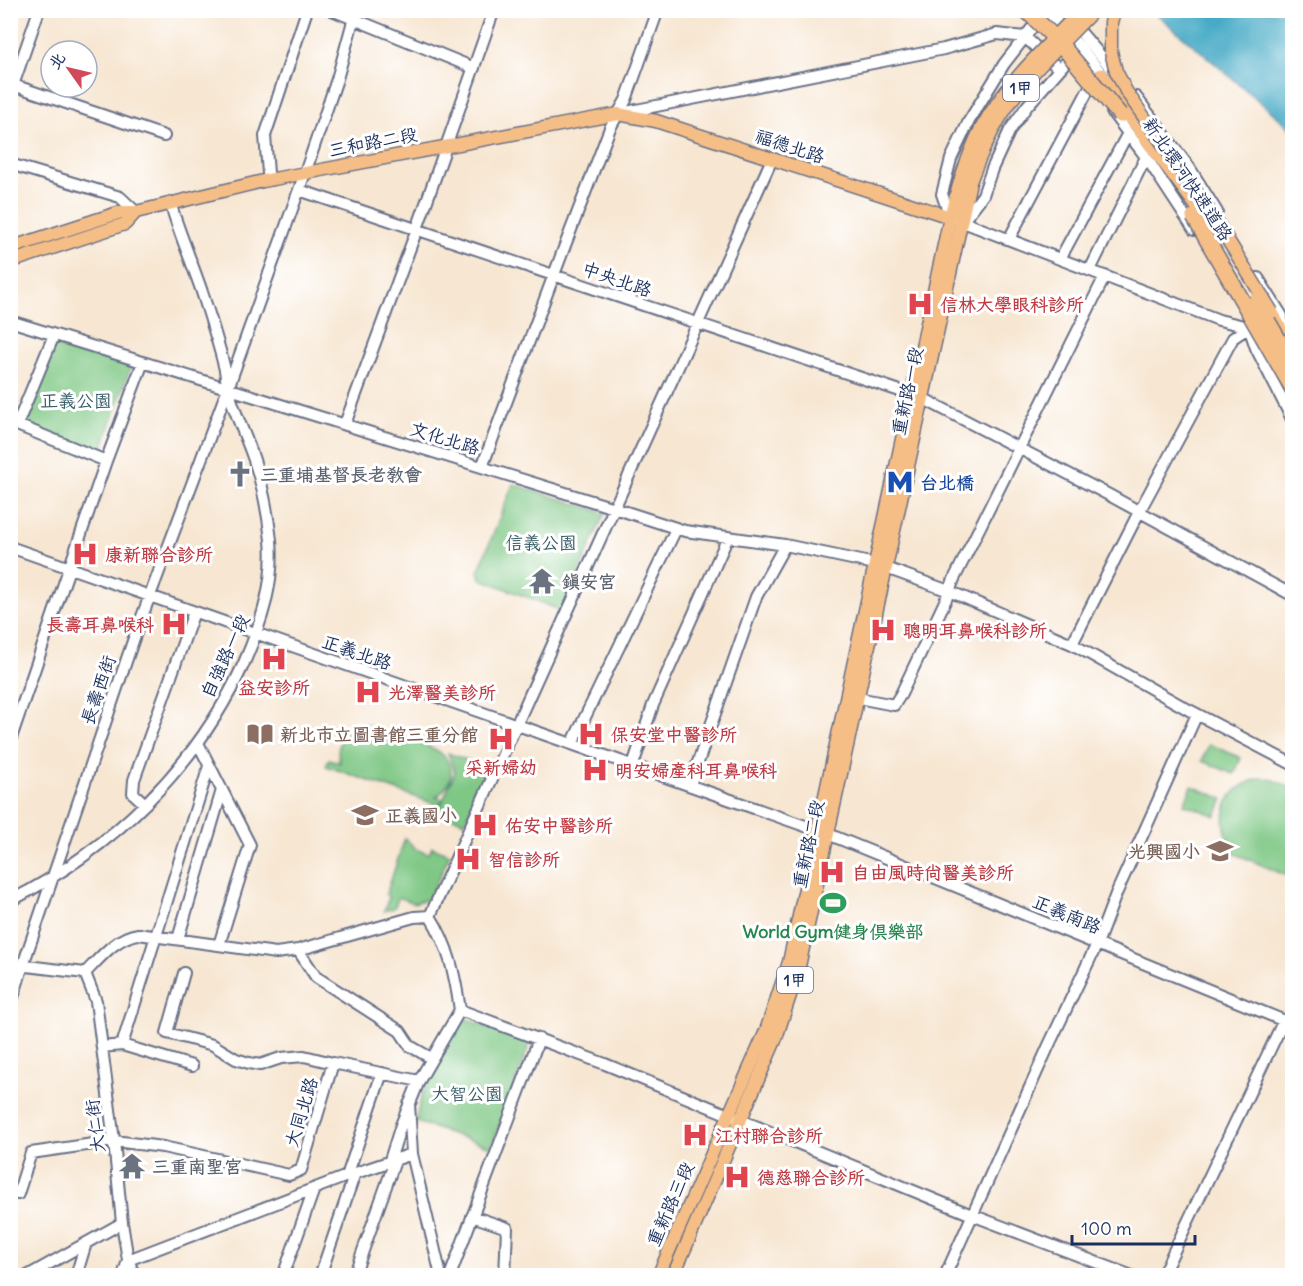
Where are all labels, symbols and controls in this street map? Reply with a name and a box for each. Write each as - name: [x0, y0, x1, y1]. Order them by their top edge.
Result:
- north arrow: [39, 39, 99, 99]
- text: 北: [44, 48, 69, 73]
- road number: 1甲: [1003, 75, 1039, 101]
- street label: 新北環河快速道路: [1138, 113, 1238, 245]
- street label: 三和路二段: [327, 122, 419, 162]
- street label: 福德北路: [752, 124, 828, 168]
- street label: 中央北路: [579, 256, 655, 302]
- hospital icon: 信林大學眼科診所: [905, 289, 935, 319]
- place label: 信林大學眼科診所: [940, 293, 1084, 316]
- street label: 重新路一段: [886, 345, 928, 437]
- park label: 正義公園: [40, 389, 112, 412]
- street label: 文化北路: [407, 416, 483, 460]
- church icon: 三重埔基督長老教會: [225, 459, 255, 489]
- place label: 三重埔基督長老教會: [260, 463, 422, 486]
- metro station icon: 台北橋: [885, 467, 915, 497]
- place label: 台北橋: [920, 471, 974, 494]
- park label: 信義公園: [505, 531, 577, 554]
- hospital icon: 康新聯合診所: [70, 539, 100, 569]
- place label: 康新聯合診所: [105, 543, 213, 566]
- temple icon: 鎮安宮: [527, 566, 557, 596]
- place label: 鎮安宮: [562, 570, 616, 593]
- hospital icon: 長壽耳鼻喉科: [159, 609, 189, 639]
- street label: 自強路一段: [196, 610, 254, 702]
- place label: 長壽耳鼻喉科: [46, 613, 154, 636]
- hospital icon: 聰明耳鼻喉科診所: [868, 615, 898, 645]
- place label: 聰明耳鼻喉科診所: [903, 619, 1047, 642]
- street label: 正義北路: [319, 629, 395, 675]
- hospital icon: 益安診所: [259, 644, 289, 674]
- street label: 長壽西街: [75, 652, 121, 728]
- place label: 益安診所: [238, 676, 310, 699]
- hospital icon: 光澤醫美診所: [353, 677, 383, 707]
- place label: 光澤醫美診所: [388, 681, 496, 704]
- library icon: 新北市立圖書館三重分館: [245, 719, 275, 749]
- hospital icon: 保安堂中醫診所: [576, 719, 606, 749]
- place label: 新北市立圖書館三重分館: [280, 723, 478, 746]
- place label: 保安堂中醫診所: [611, 723, 737, 746]
- hospital icon: 采新婦幼: [486, 724, 516, 754]
- hospital icon: 明安婦產科耳鼻喉科: [580, 755, 610, 785]
- place label: 采新婦幼: [465, 756, 537, 779]
- place label: 明安婦產科耳鼻喉科: [615, 759, 777, 782]
- street label: 重新路二段: [787, 798, 829, 890]
- school or university icon: 正義國小: [350, 800, 380, 830]
- place label: 正義國小: [385, 804, 457, 827]
- hospital icon: 佑安中醫診所: [470, 810, 500, 840]
- place label: 佑安中醫診所: [505, 814, 613, 837]
- school or university icon: 光興國小: [1205, 836, 1235, 866]
- place label: 光興國小: [1128, 840, 1200, 863]
- hospital icon: 智信診所: [453, 844, 483, 874]
- place label: 智信診所: [488, 848, 560, 871]
- hospital icon: 自由風時尚醫美診所: [817, 857, 847, 887]
- place label: 自由風時尚醫美診所: [852, 861, 1014, 884]
- sports icon: World Gym健身俱樂部: [818, 888, 848, 918]
- street label: 正義南路: [1029, 889, 1105, 939]
- place label: World Gym健身俱樂部: [742, 920, 924, 943]
- road number: 1甲: [777, 967, 813, 993]
- street label: 大同北路: [279, 1074, 323, 1150]
- park label: 大智公園: [431, 1082, 503, 1105]
- street label: 大仁街: [80, 1098, 110, 1154]
- hospital icon: 江村聯合診所: [680, 1120, 710, 1150]
- place label: 江村聯合診所: [715, 1124, 823, 1147]
- temple icon: 三重南聖宮: [117, 1151, 147, 1181]
- place label: 三重南聖宮: [152, 1155, 242, 1178]
- street label: 重新路三段: [641, 1158, 699, 1250]
- hospital icon: 德慈聯合診所: [722, 1162, 752, 1192]
- place label: 德慈聯合診所: [757, 1166, 865, 1189]
- scale bar: [1072, 1208, 1195, 1246]
- text: 100 m: [1081, 1217, 1132, 1240]

